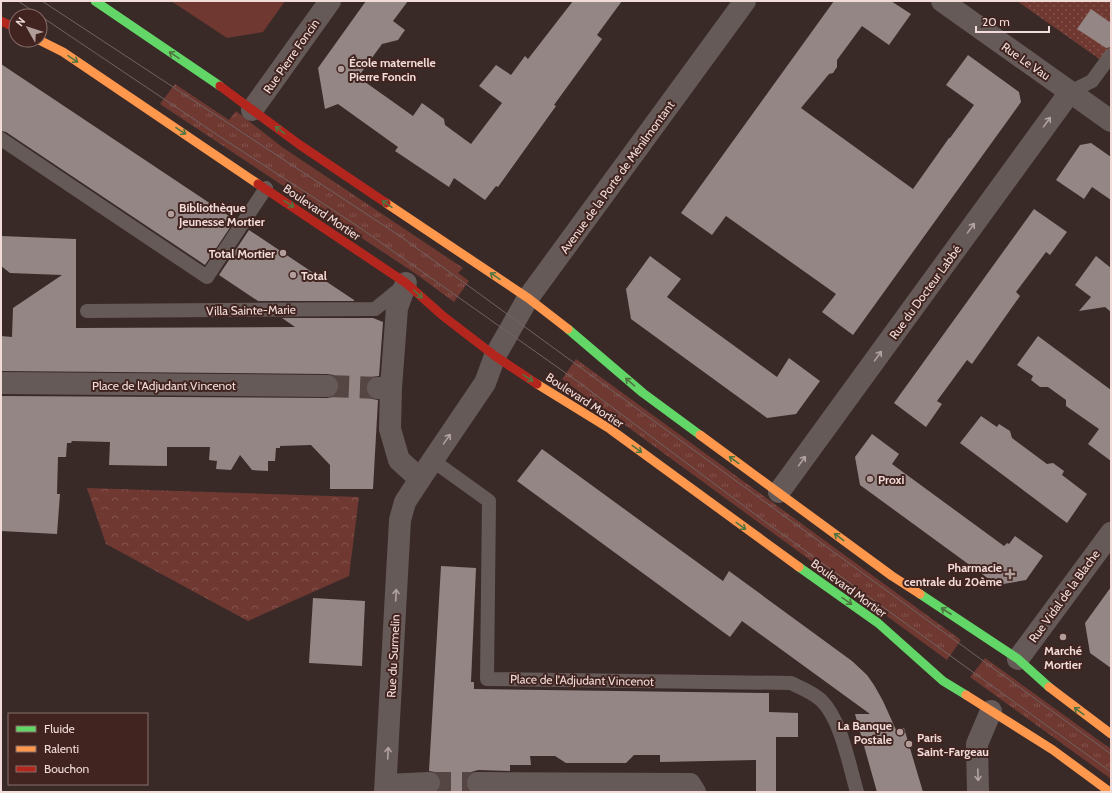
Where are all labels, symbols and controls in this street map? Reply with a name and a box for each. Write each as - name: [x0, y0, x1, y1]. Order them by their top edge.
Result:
- north arrow: [8, 8, 48, 48]
- scale bar: [976, 8, 1049, 34]
- text: N: [12, 14, 28, 29]
- text: 20 m: [982, 14, 1010, 29]
- street label: Rue Pierre Foncin: [260, 16, 322, 96]
- street label: Rue Le Vau: [999, 39, 1053, 83]
- one-way arrow: [169, 51, 180, 59]
- one-way arrow: [67, 55, 78, 63]
- place label: École maternelle Pierre Foncin: [349, 55, 436, 84]
- marker: École maternelle Pierre Foncin: [336, 64, 346, 74]
- street label: Avenue de la Porte de Ménilmontant: [557, 98, 677, 256]
- one-way arrow: [1043, 117, 1052, 128]
- one-way arrow: [275, 126, 286, 135]
- one-way arrow: [175, 127, 186, 135]
- street label: Boulevard Mortier: [280, 181, 364, 244]
- place label: Bibliothèque Jeunesse Mortier: [178, 200, 265, 229]
- one-way arrow: [283, 200, 294, 208]
- one-way arrow: [382, 200, 393, 208]
- marker: Bibliothèque Jeunesse Mortier: [166, 209, 176, 219]
- one-way arrow: [967, 222, 975, 233]
- street label: Rue du Docteur Labbé: [886, 242, 964, 342]
- place label: Total Mortier: [209, 246, 275, 261]
- marker: Total Mortier: [278, 248, 288, 258]
- place label: Total: [301, 268, 327, 283]
- marker: Total: [288, 270, 298, 280]
- one-way arrow: [490, 272, 501, 280]
- one-way arrow: [413, 289, 423, 298]
- street label: Villa Sainte-Marie: [206, 302, 296, 318]
- one-way arrow: [874, 350, 883, 361]
- street label: Boulevard Mortier: [543, 369, 627, 431]
- one-way arrow: [522, 374, 534, 382]
- street label: Place de l'Adjudant Vincenot: [92, 378, 236, 393]
- one-way arrow: [626, 378, 636, 387]
- one-way arrow: [443, 433, 451, 444]
- one-way arrow: [631, 444, 642, 453]
- one-way arrow: [729, 456, 740, 464]
- one-way arrow: [798, 456, 806, 467]
- place label: Proxi: [878, 472, 904, 487]
- marker: Proxi: [865, 474, 875, 484]
- one-way arrow: [736, 521, 747, 530]
- one-way arrow: [834, 533, 845, 541]
- street label: Rue Vidal de la Blache: [1025, 547, 1103, 645]
- street label: Boulevard Mortier: [808, 555, 890, 621]
- place label: Pharmacie centrale du 20ème: [904, 560, 1002, 589]
- marker: Pharmacie centrale du 20ème: [1005, 569, 1015, 579]
- one-way arrow: [392, 589, 400, 602]
- one-way arrow: [842, 597, 853, 605]
- one-way arrow: [940, 606, 952, 614]
- street label: Rue du Surmelin: [383, 614, 403, 698]
- marker: Marché Mortier: [1058, 632, 1068, 642]
- place label: Marché Mortier: [1044, 643, 1082, 672]
- street label: Place de l'Adjudant Vincenot: [510, 671, 654, 689]
- one-way arrow: [1074, 707, 1085, 715]
- legend: [8, 713, 148, 785]
- place label: La Banque Postale: [838, 718, 892, 747]
- text: Fluide: [44, 721, 75, 736]
- marker: La Banque Postale: [895, 727, 905, 737]
- place label: Paris Saint-Fargeau: [917, 730, 989, 759]
- marker: Paris Saint-Fargeau: [904, 739, 914, 749]
- text: Ralenti: [44, 741, 79, 756]
- one-way arrow: [384, 747, 391, 760]
- text: Bouchon: [44, 761, 90, 776]
- one-way arrow: [974, 768, 981, 781]

